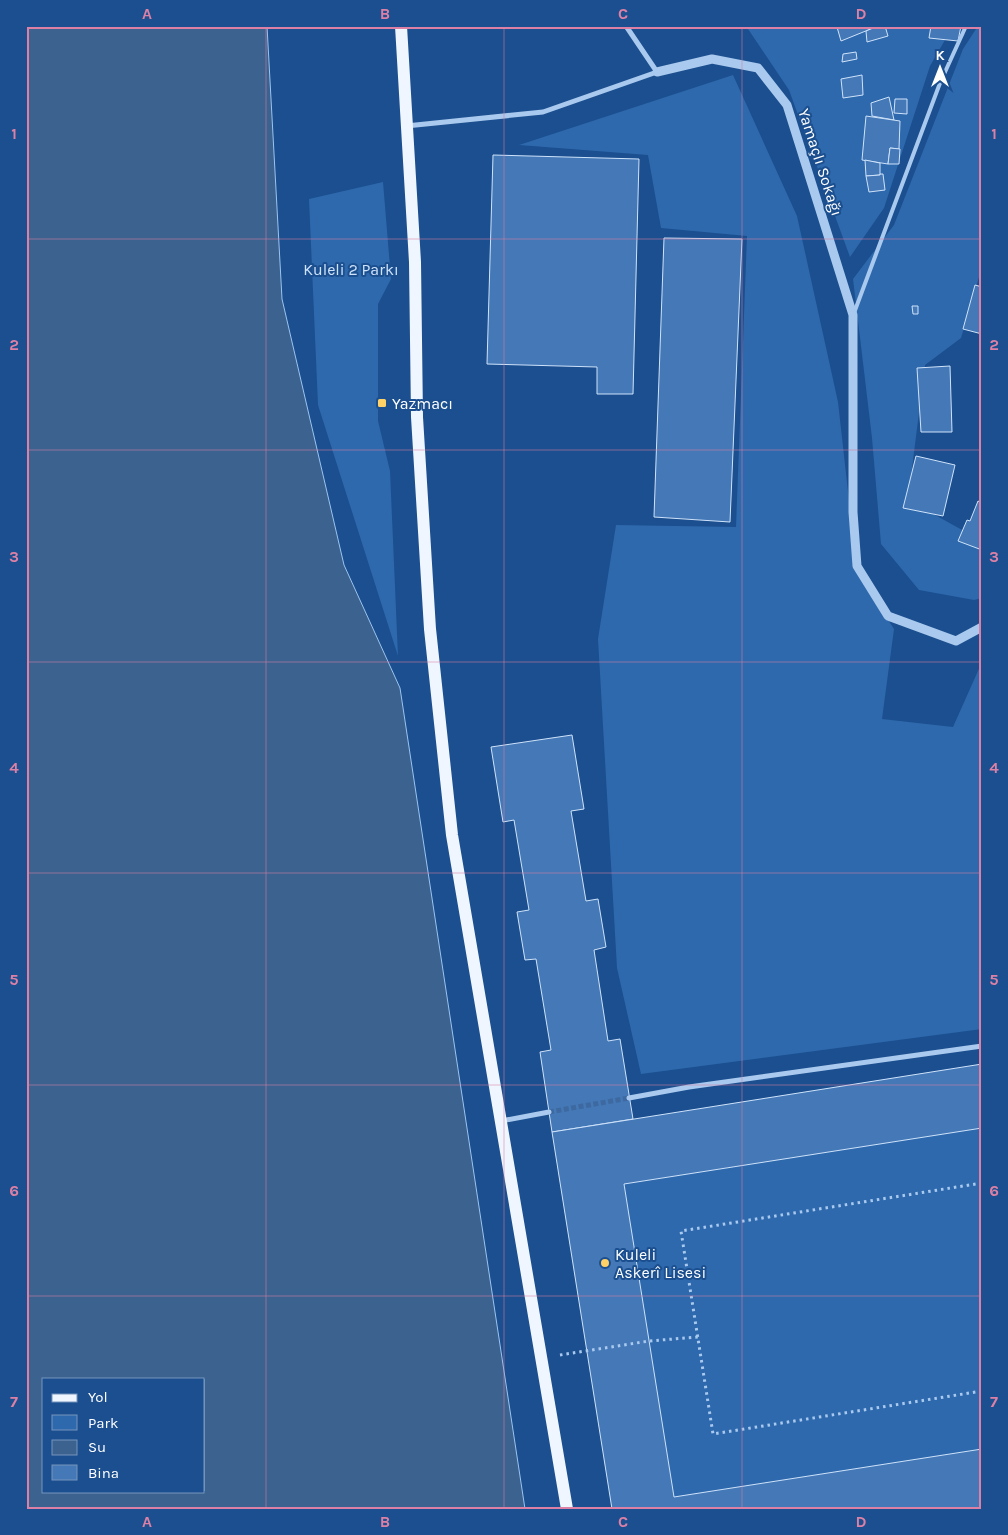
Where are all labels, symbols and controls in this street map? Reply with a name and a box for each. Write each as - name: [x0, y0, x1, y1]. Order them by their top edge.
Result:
- text: A: [142, 4, 152, 23]
- text: B: [380, 4, 390, 23]
- text: C: [618, 4, 628, 23]
- text: D: [856, 4, 867, 23]
- north arrow: [916, 42, 966, 92]
- text: K: [935, 47, 945, 64]
- street label: Yamaçlı Sokağı: [794, 106, 847, 218]
- text: 1: [11, 124, 17, 143]
- text: 1: [991, 124, 997, 143]
- park label: Kuleli 2 Parkı: [303, 260, 399, 279]
- text: 2: [9, 335, 19, 354]
- text: 2: [989, 335, 999, 354]
- place label: Yazmacı: [392, 394, 453, 413]
- marker: Yazmacı: [376, 397, 388, 409]
- text: 3: [9, 547, 19, 566]
- text: 3: [989, 547, 999, 566]
- text: 4: [9, 758, 19, 777]
- text: 4: [989, 758, 999, 777]
- text: 5: [9, 970, 19, 989]
- text: 5: [989, 970, 999, 989]
- text: 6: [9, 1181, 19, 1200]
- text: 6: [989, 1181, 999, 1200]
- place label: Kuleli Askerî Lisesi: [615, 1245, 706, 1282]
- marker: Kuleli Askerî Lisesi: [599, 1257, 611, 1269]
- legend: [42, 1378, 205, 1492]
- text: Yol: [88, 1388, 108, 1406]
- text: 7: [10, 1392, 18, 1411]
- text: 7: [990, 1392, 998, 1411]
- text: Park: [88, 1414, 118, 1432]
- text: Su: [88, 1438, 106, 1456]
- text: Bina: [88, 1464, 119, 1482]
- text: A: [142, 1512, 152, 1531]
- text: B: [380, 1512, 390, 1531]
- text: C: [618, 1512, 628, 1531]
- text: D: [856, 1512, 867, 1531]

